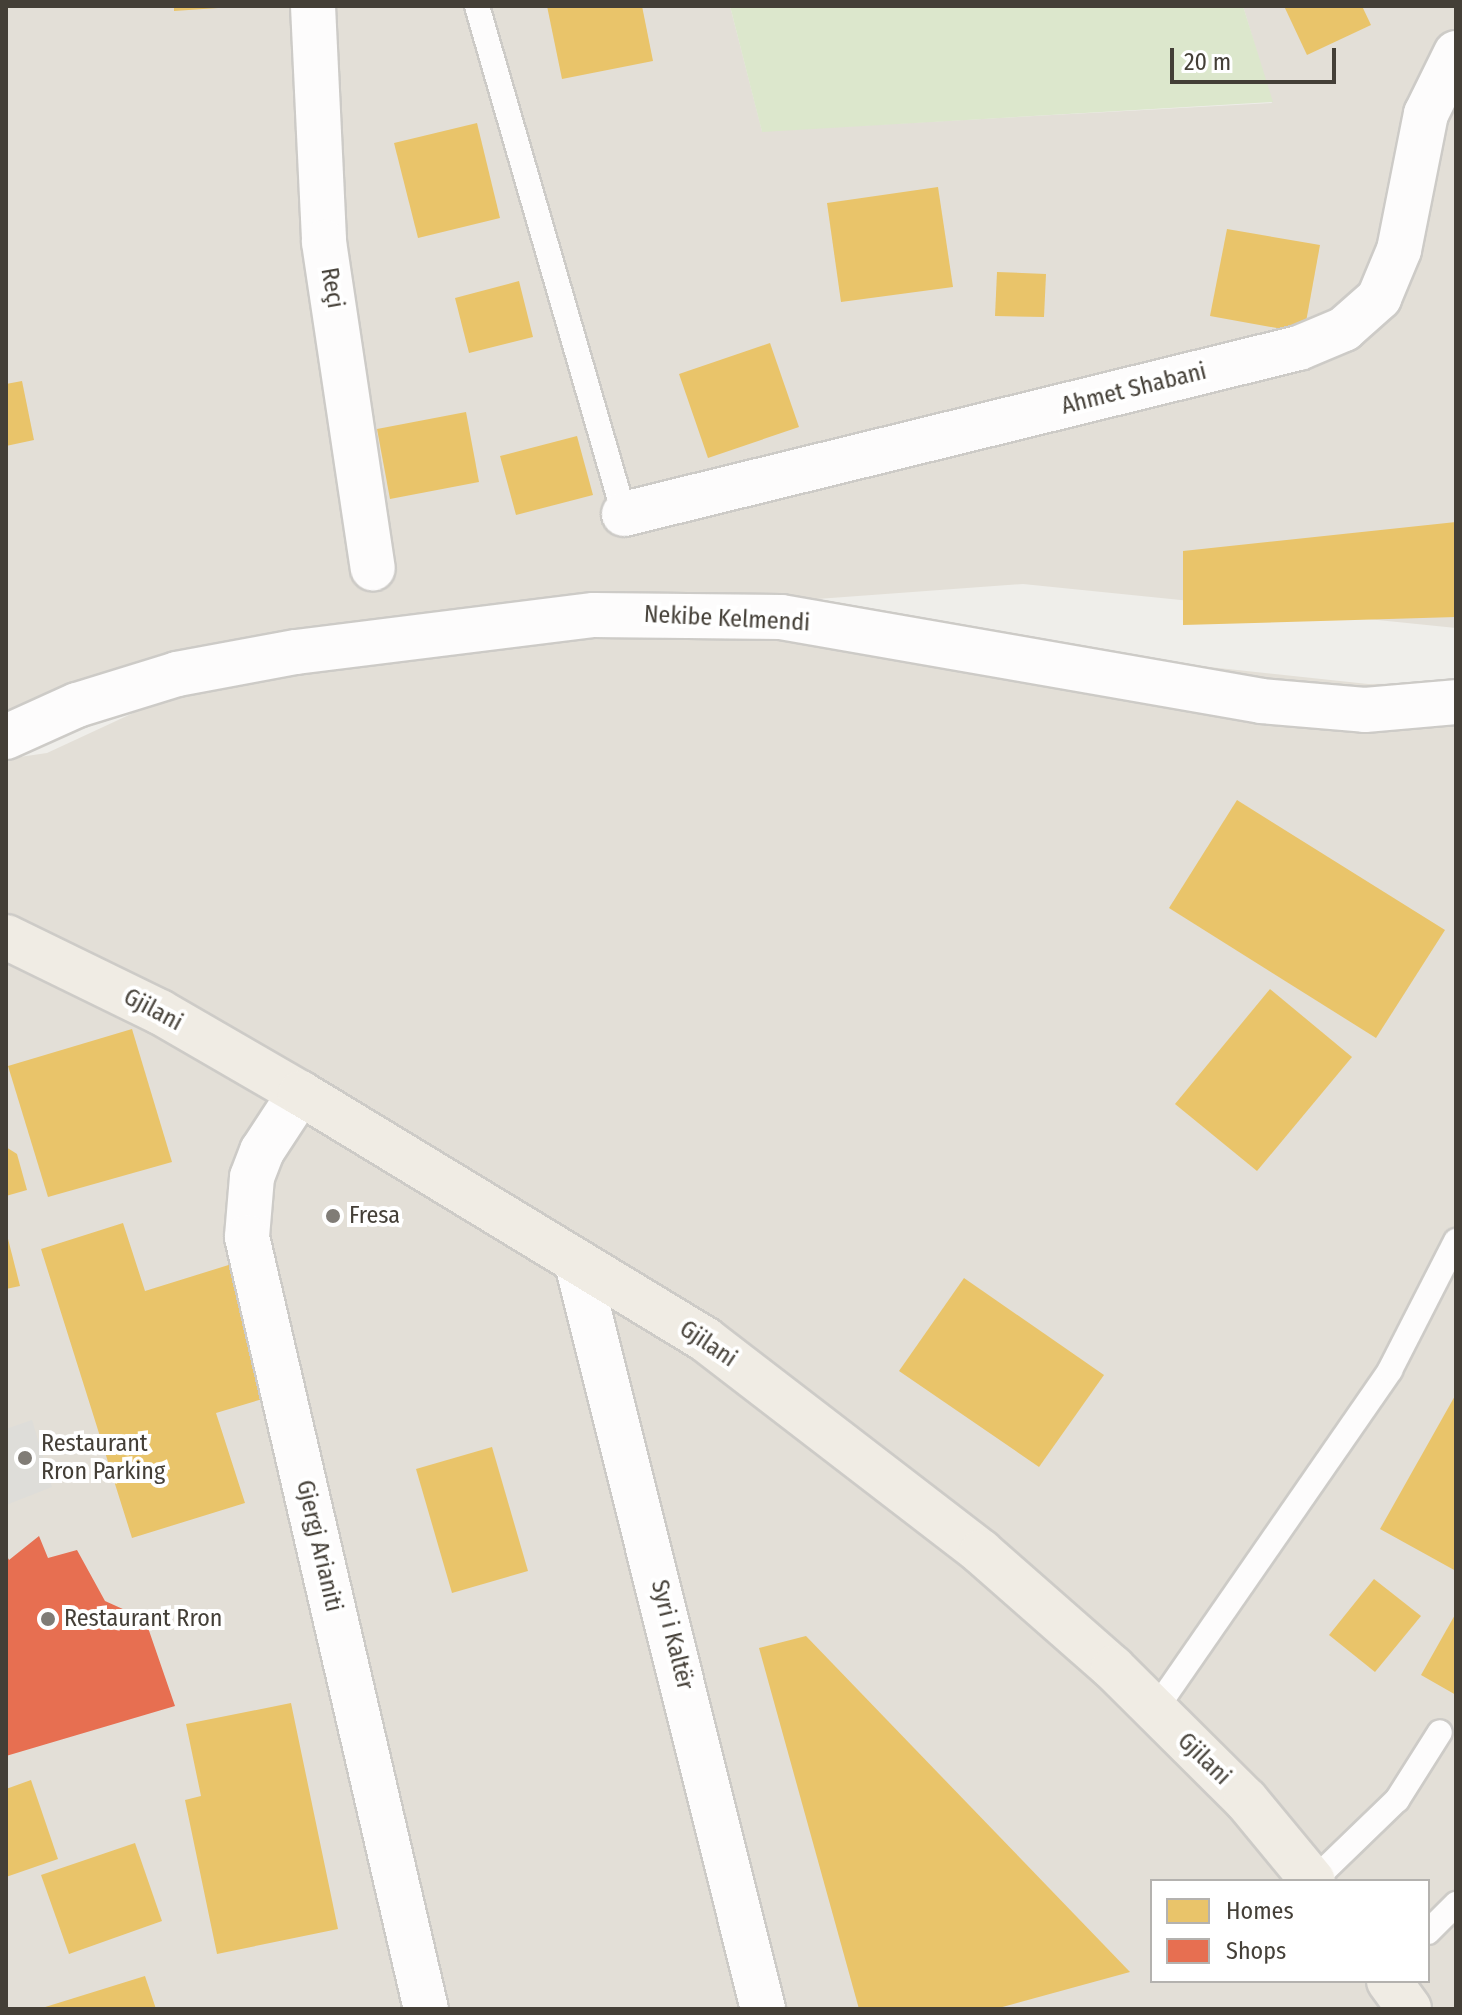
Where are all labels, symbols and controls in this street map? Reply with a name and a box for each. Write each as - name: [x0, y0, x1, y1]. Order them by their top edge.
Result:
- scale bar: [1174, 32, 1340, 82]
- text: 20 m: [1184, 48, 1231, 76]
- street label: Reçi: [314, 265, 350, 311]
- street label: Ahmet Shabani: [1059, 357, 1209, 421]
- street label: Nekibe Kelmendi: [643, 600, 811, 638]
- street label: Gjilani: [119, 983, 187, 1037]
- place label: Fresa: [349, 1202, 400, 1230]
- marker: Fresa: [324, 1207, 342, 1225]
- street label: Gjilani: [674, 1315, 742, 1373]
- place label: Restaurant Rron Parking: [41, 1430, 165, 1486]
- marker: Restaurant Rron Parking: [16, 1449, 34, 1467]
- street label: Gjergj Arianiti: [290, 1477, 348, 1615]
- street label: Syri i Kaltër: [644, 1577, 700, 1693]
- place label: Restaurant Rron: [64, 1605, 222, 1633]
- marker: Restaurant Rron: [39, 1610, 57, 1628]
- street label: Gjilani: [1172, 1727, 1236, 1791]
- legend: [1150, 1879, 1430, 1983]
- text: Homes: [1226, 1897, 1294, 1925]
- text: Shops: [1226, 1937, 1286, 1965]

